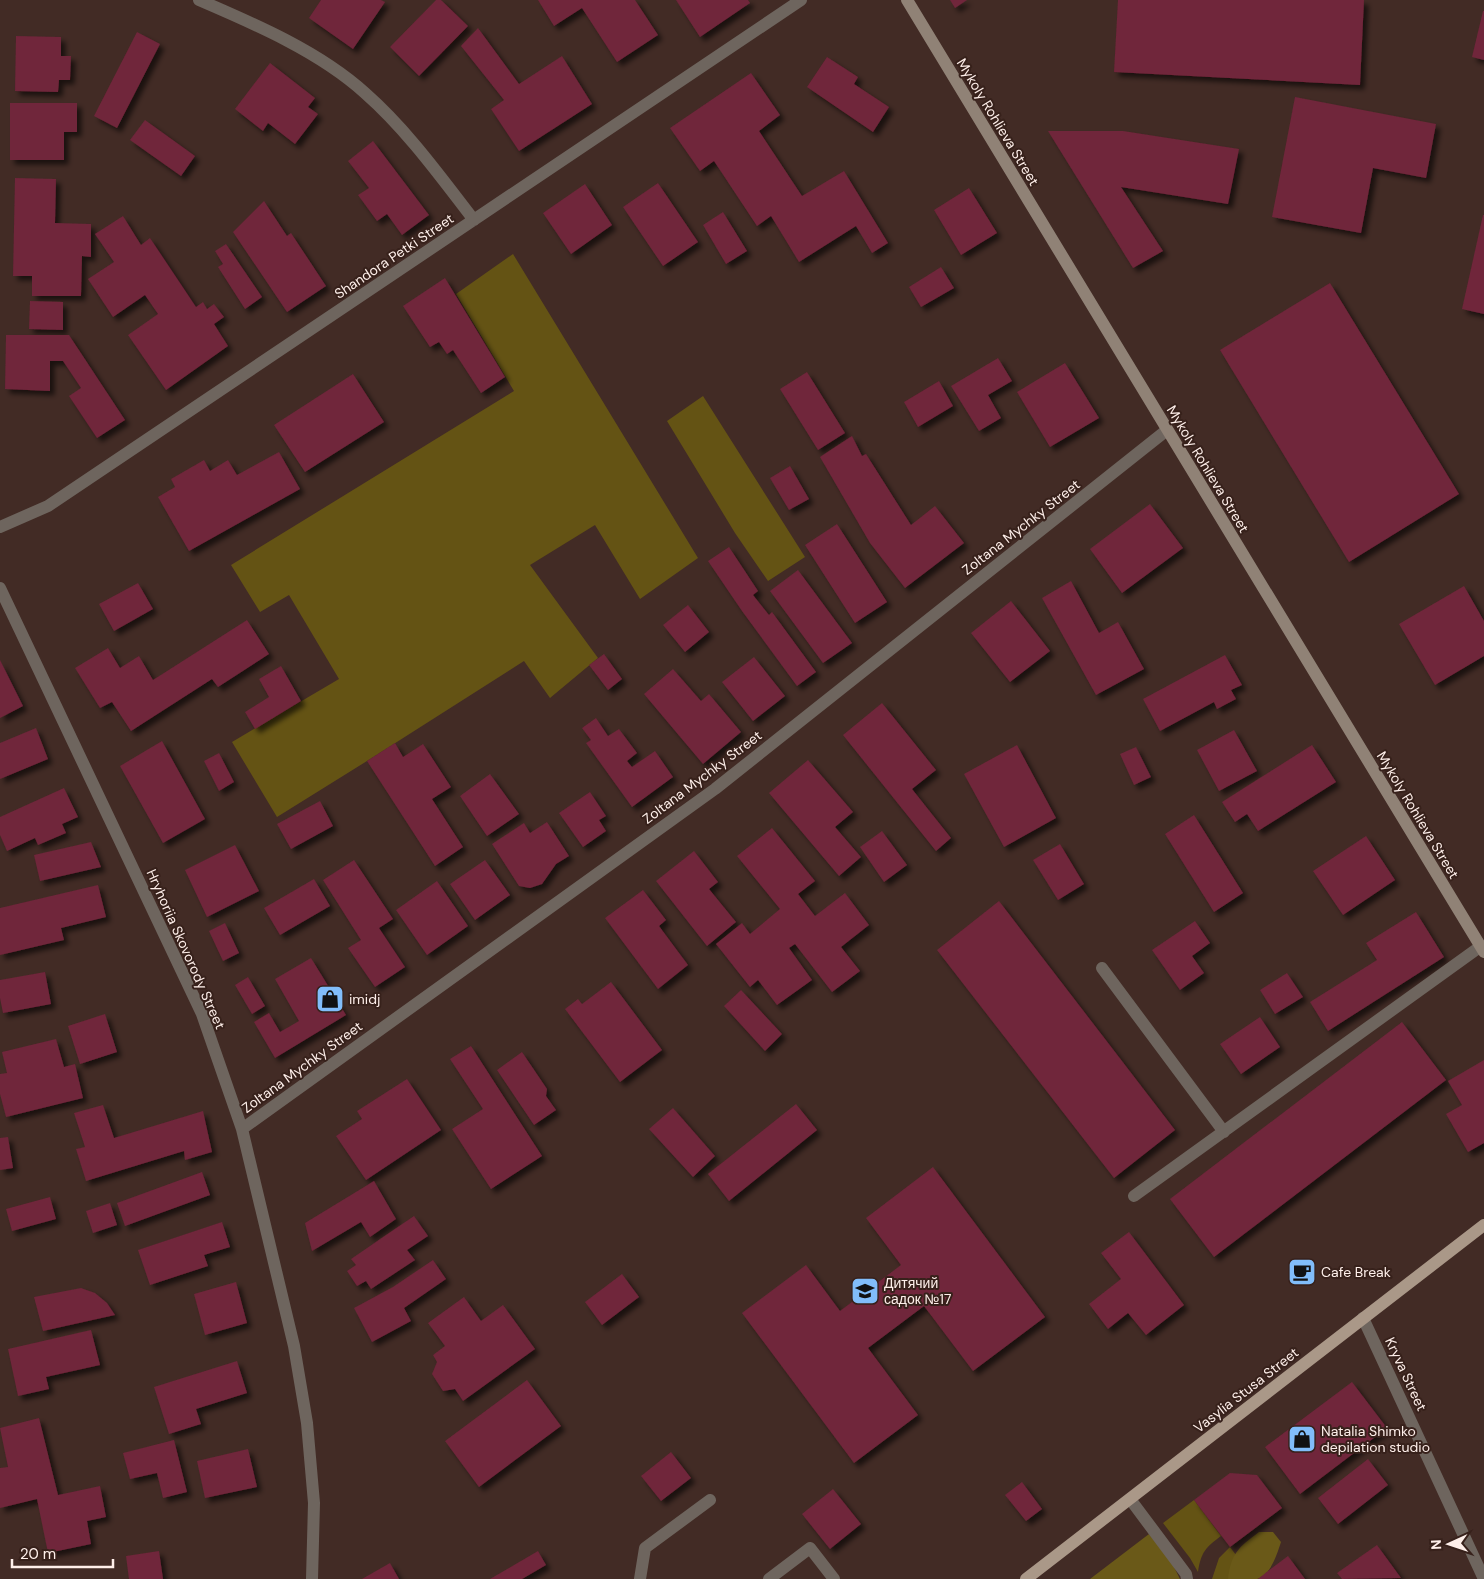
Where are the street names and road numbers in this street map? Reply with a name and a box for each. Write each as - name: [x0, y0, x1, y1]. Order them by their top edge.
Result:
- street label: Mykoly Rohlieva Street: [953, 55, 1043, 189]
- street label: Shandora Petki Street: [331, 209, 457, 303]
- street label: Mykoly Rohlieva Street: [1163, 402, 1253, 536]
- street label: Zoltana Mychky Street: [958, 475, 1084, 579]
- street label: Zoltana Mychky Street: [639, 726, 765, 828]
- street label: Mykoly Rohlieva Street: [1373, 748, 1463, 882]
- street label: Hryhoriia Skovorody Street: [143, 866, 229, 1032]
- street label: Zoltana Mychky Street: [238, 1017, 366, 1117]
- street label: Kryva Street: [1381, 1334, 1431, 1414]
- street label: Vasylia Stusa Street: [1190, 1343, 1302, 1437]

